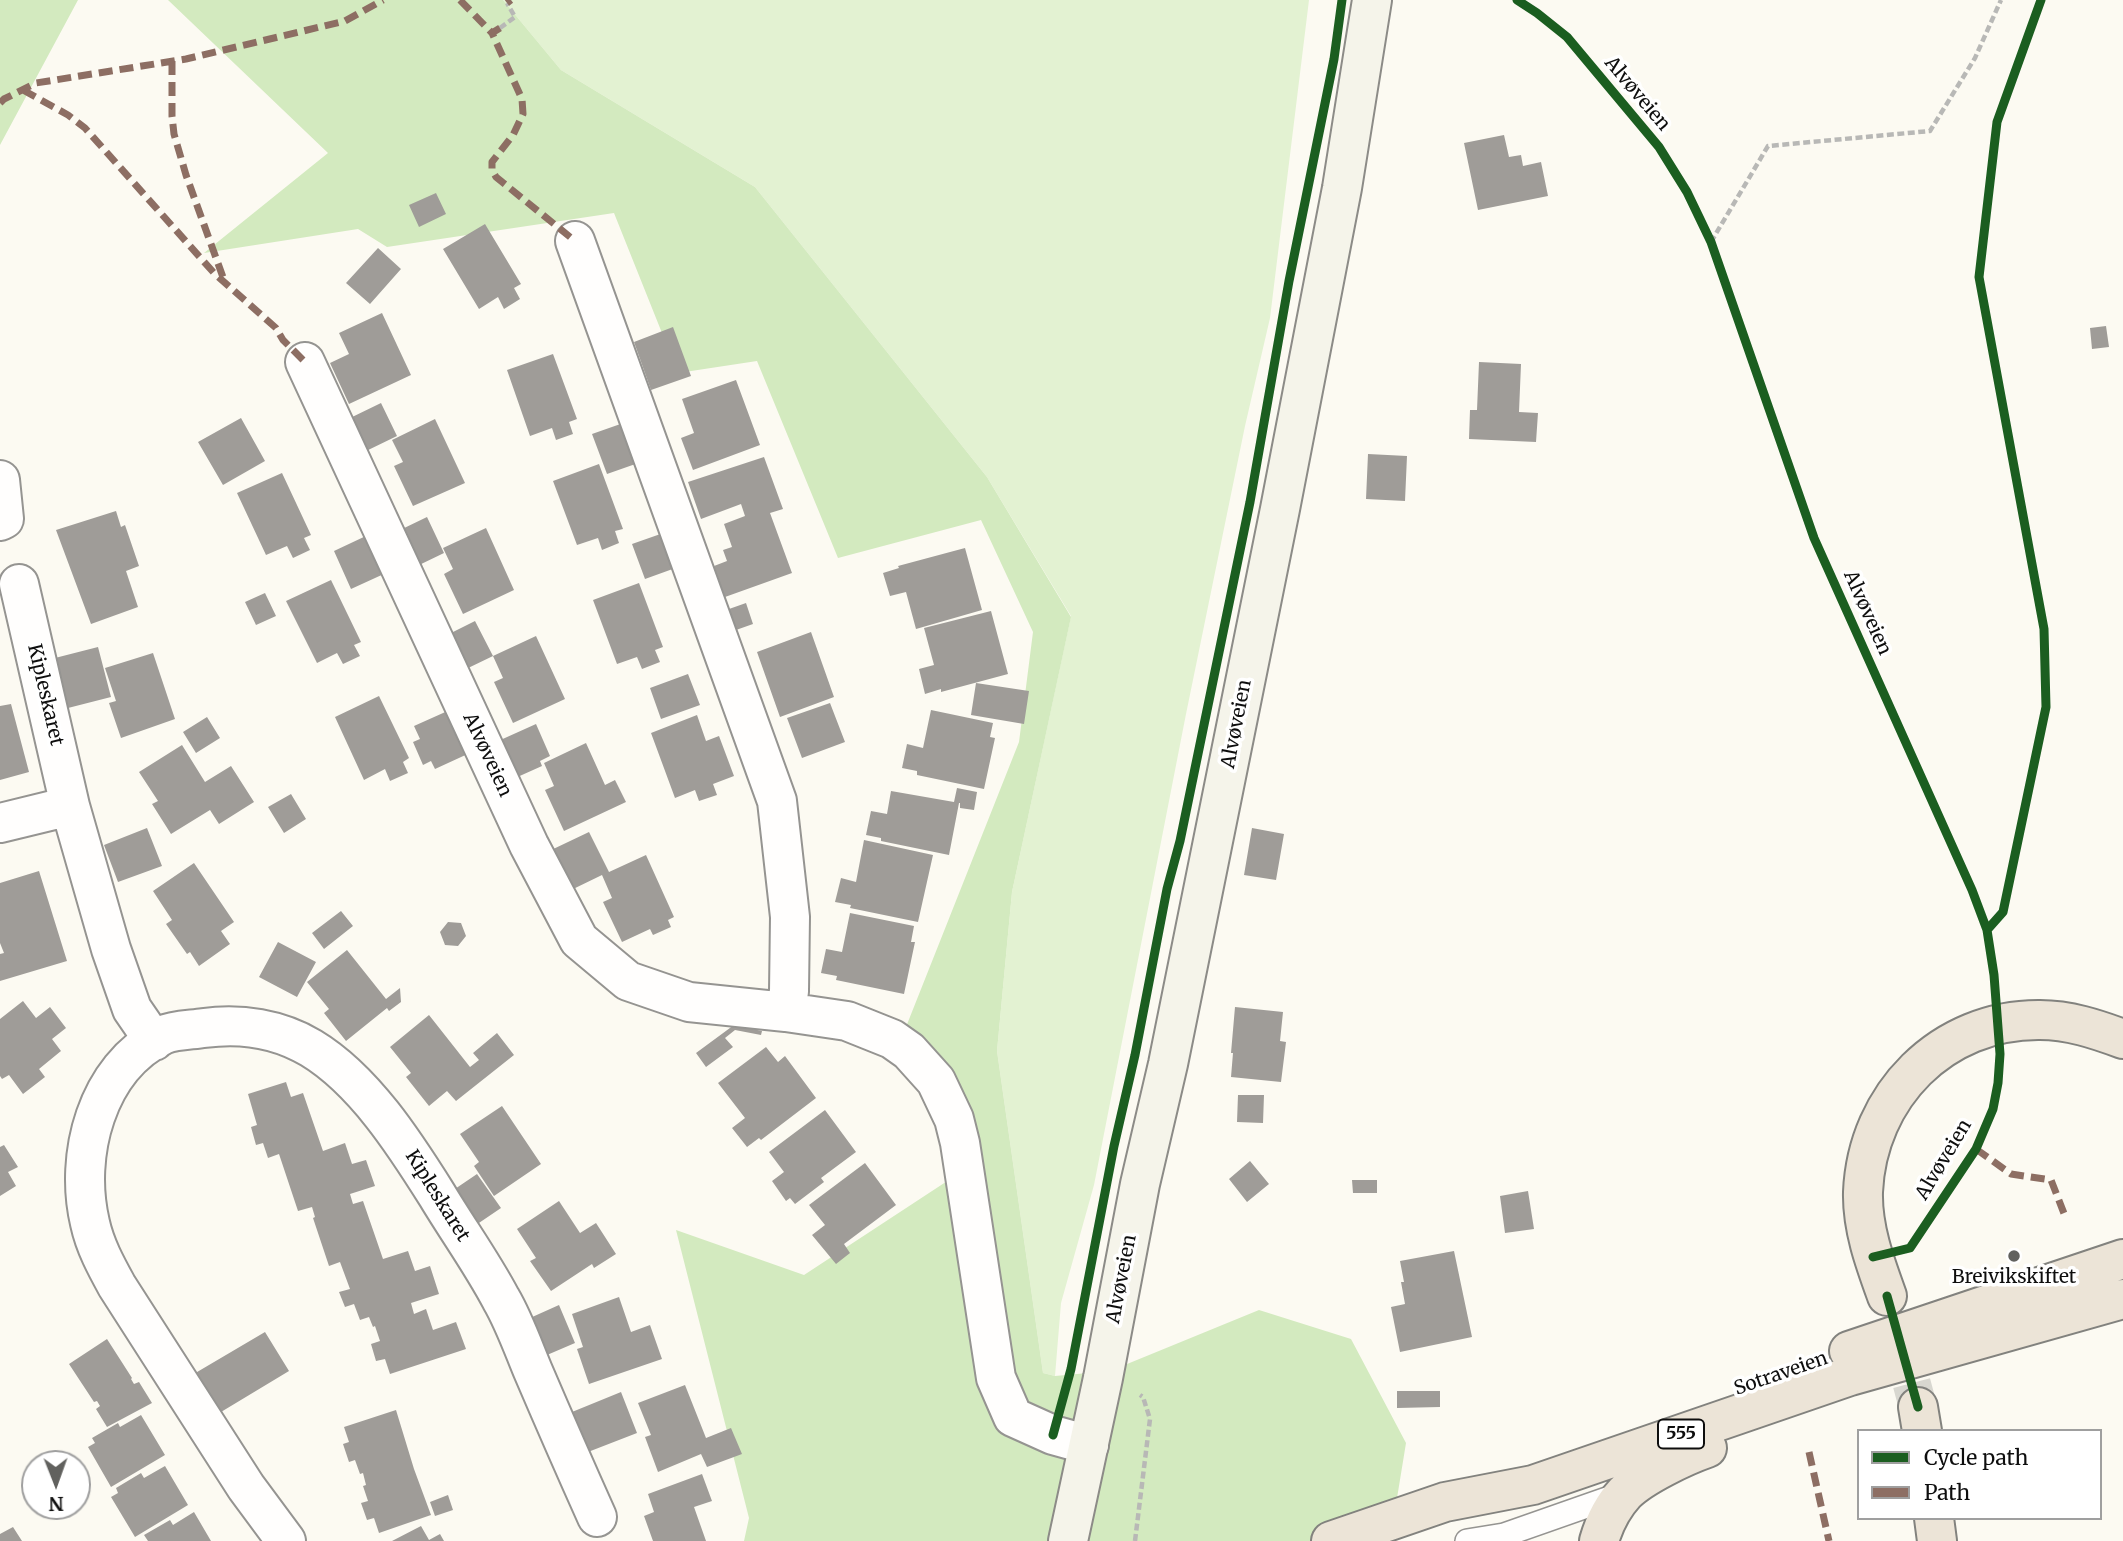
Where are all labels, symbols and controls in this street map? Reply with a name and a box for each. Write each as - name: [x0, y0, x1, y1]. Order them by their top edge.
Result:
- street label: Alvøveien: [1599, 52, 1675, 136]
- street label: Alvøveien: [1838, 567, 1896, 659]
- street label: Kipleskaret: [22, 642, 68, 748]
- street label: Alvøveien: [1217, 678, 1257, 770]
- street label: Alvøveien: [458, 709, 516, 801]
- street label: Alvøveien: [1911, 1116, 1977, 1204]
- street label: Kipleskaret: [400, 1146, 474, 1246]
- street label: Alvøveien: [1102, 1233, 1142, 1325]
- marker: Breivikskiftet: [2006, 1248, 2022, 1264]
- place label: Breivikskiftet: [1952, 1267, 2076, 1289]
- street label: Sotraveien: [1731, 1347, 1831, 1401]
- road number: 555: [1658, 1420, 1704, 1448]
- legend: [1857, 1429, 2102, 1520]
- text: Cycle path: [1924, 1444, 2028, 1471]
- north arrow: [21, 1450, 91, 1520]
- text: Path: [1924, 1479, 1970, 1506]
- text: N: [49, 1492, 64, 1516]

